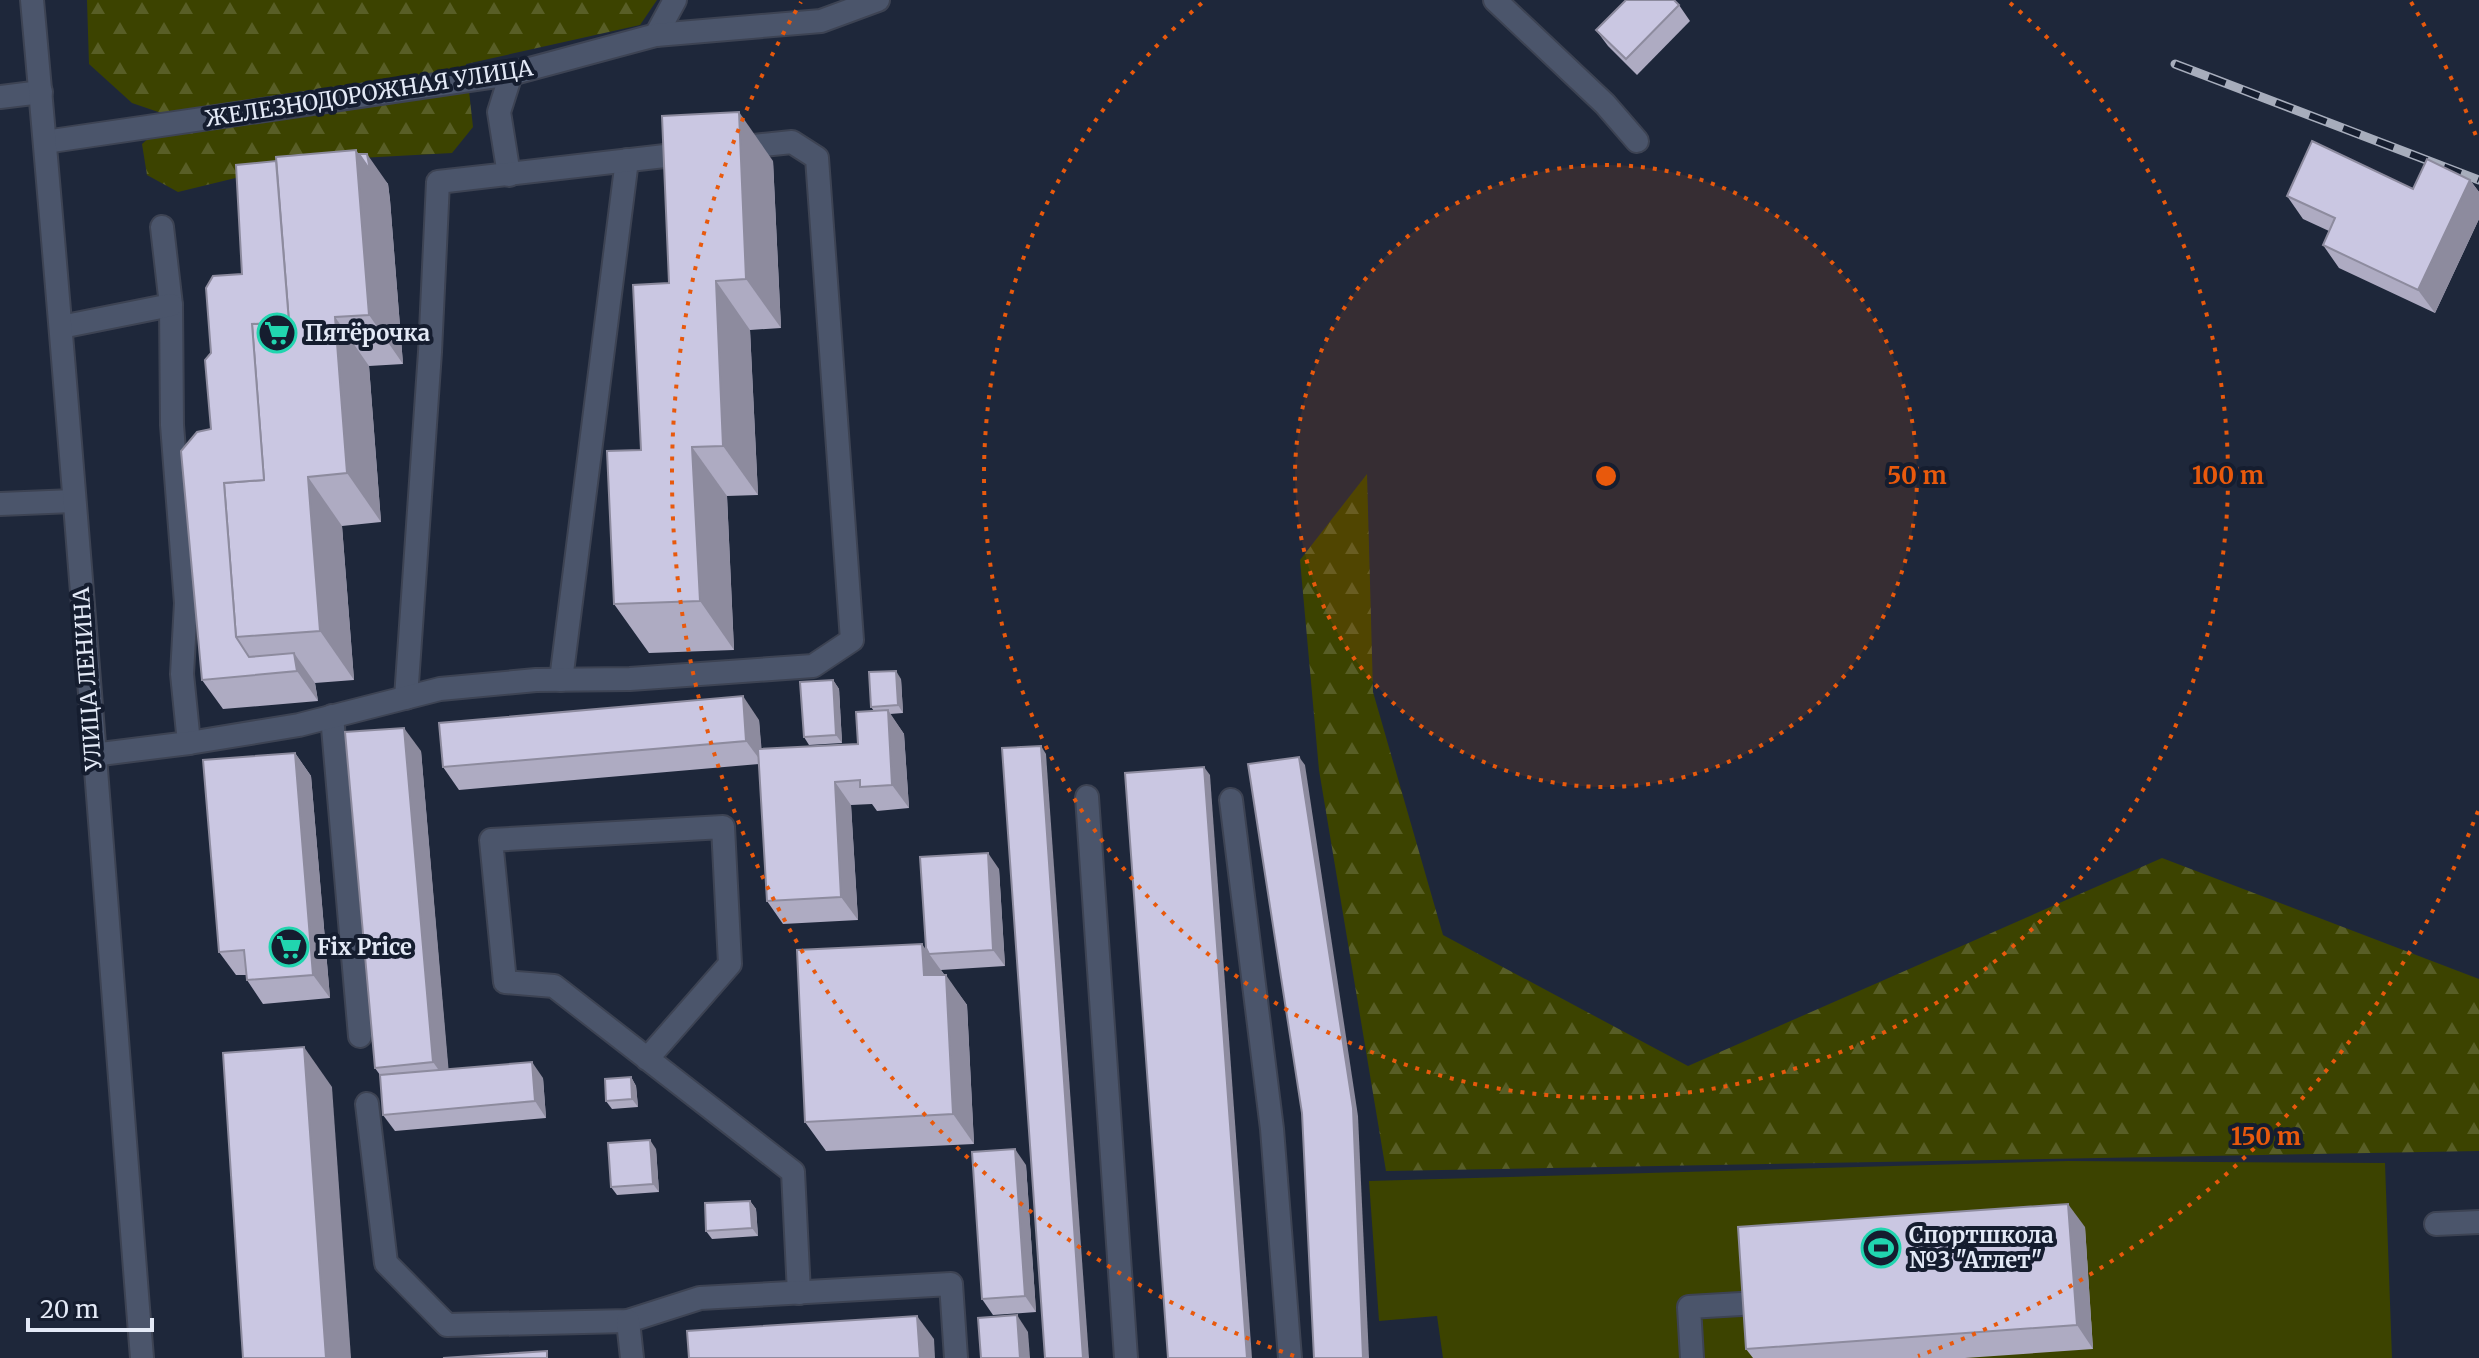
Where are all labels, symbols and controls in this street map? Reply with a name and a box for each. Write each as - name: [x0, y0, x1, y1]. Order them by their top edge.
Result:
- street label: ЖЕЛЕЗНОДОРОЖНАЯ УЛИЦА: [203, 53, 535, 133]
- supermarket icon: Пятёрочка: [256, 312, 298, 354]
- place label: Пятёрочка: [305, 319, 430, 347]
- text: 50 m: [1887, 460, 1947, 491]
- text: 100 m: [2192, 460, 2264, 491]
- centre of rings: [1592, 462, 1620, 490]
- street label: УЛИЦА ЛЕНИНА: [67, 586, 107, 773]
- supermarket icon: Fix Price: [268, 926, 310, 968]
- place label: Fix Price: [317, 933, 412, 961]
- text: 150 m: [2231, 1121, 2301, 1152]
- place label: Спортшкола №3 "Атлет": [1909, 1221, 2054, 1274]
- sports icon: Спортшкола №3 "Атлет": [1860, 1227, 1902, 1269]
- scale bar: [28, 1282, 152, 1332]
- text: 20 m: [40, 1294, 99, 1325]

